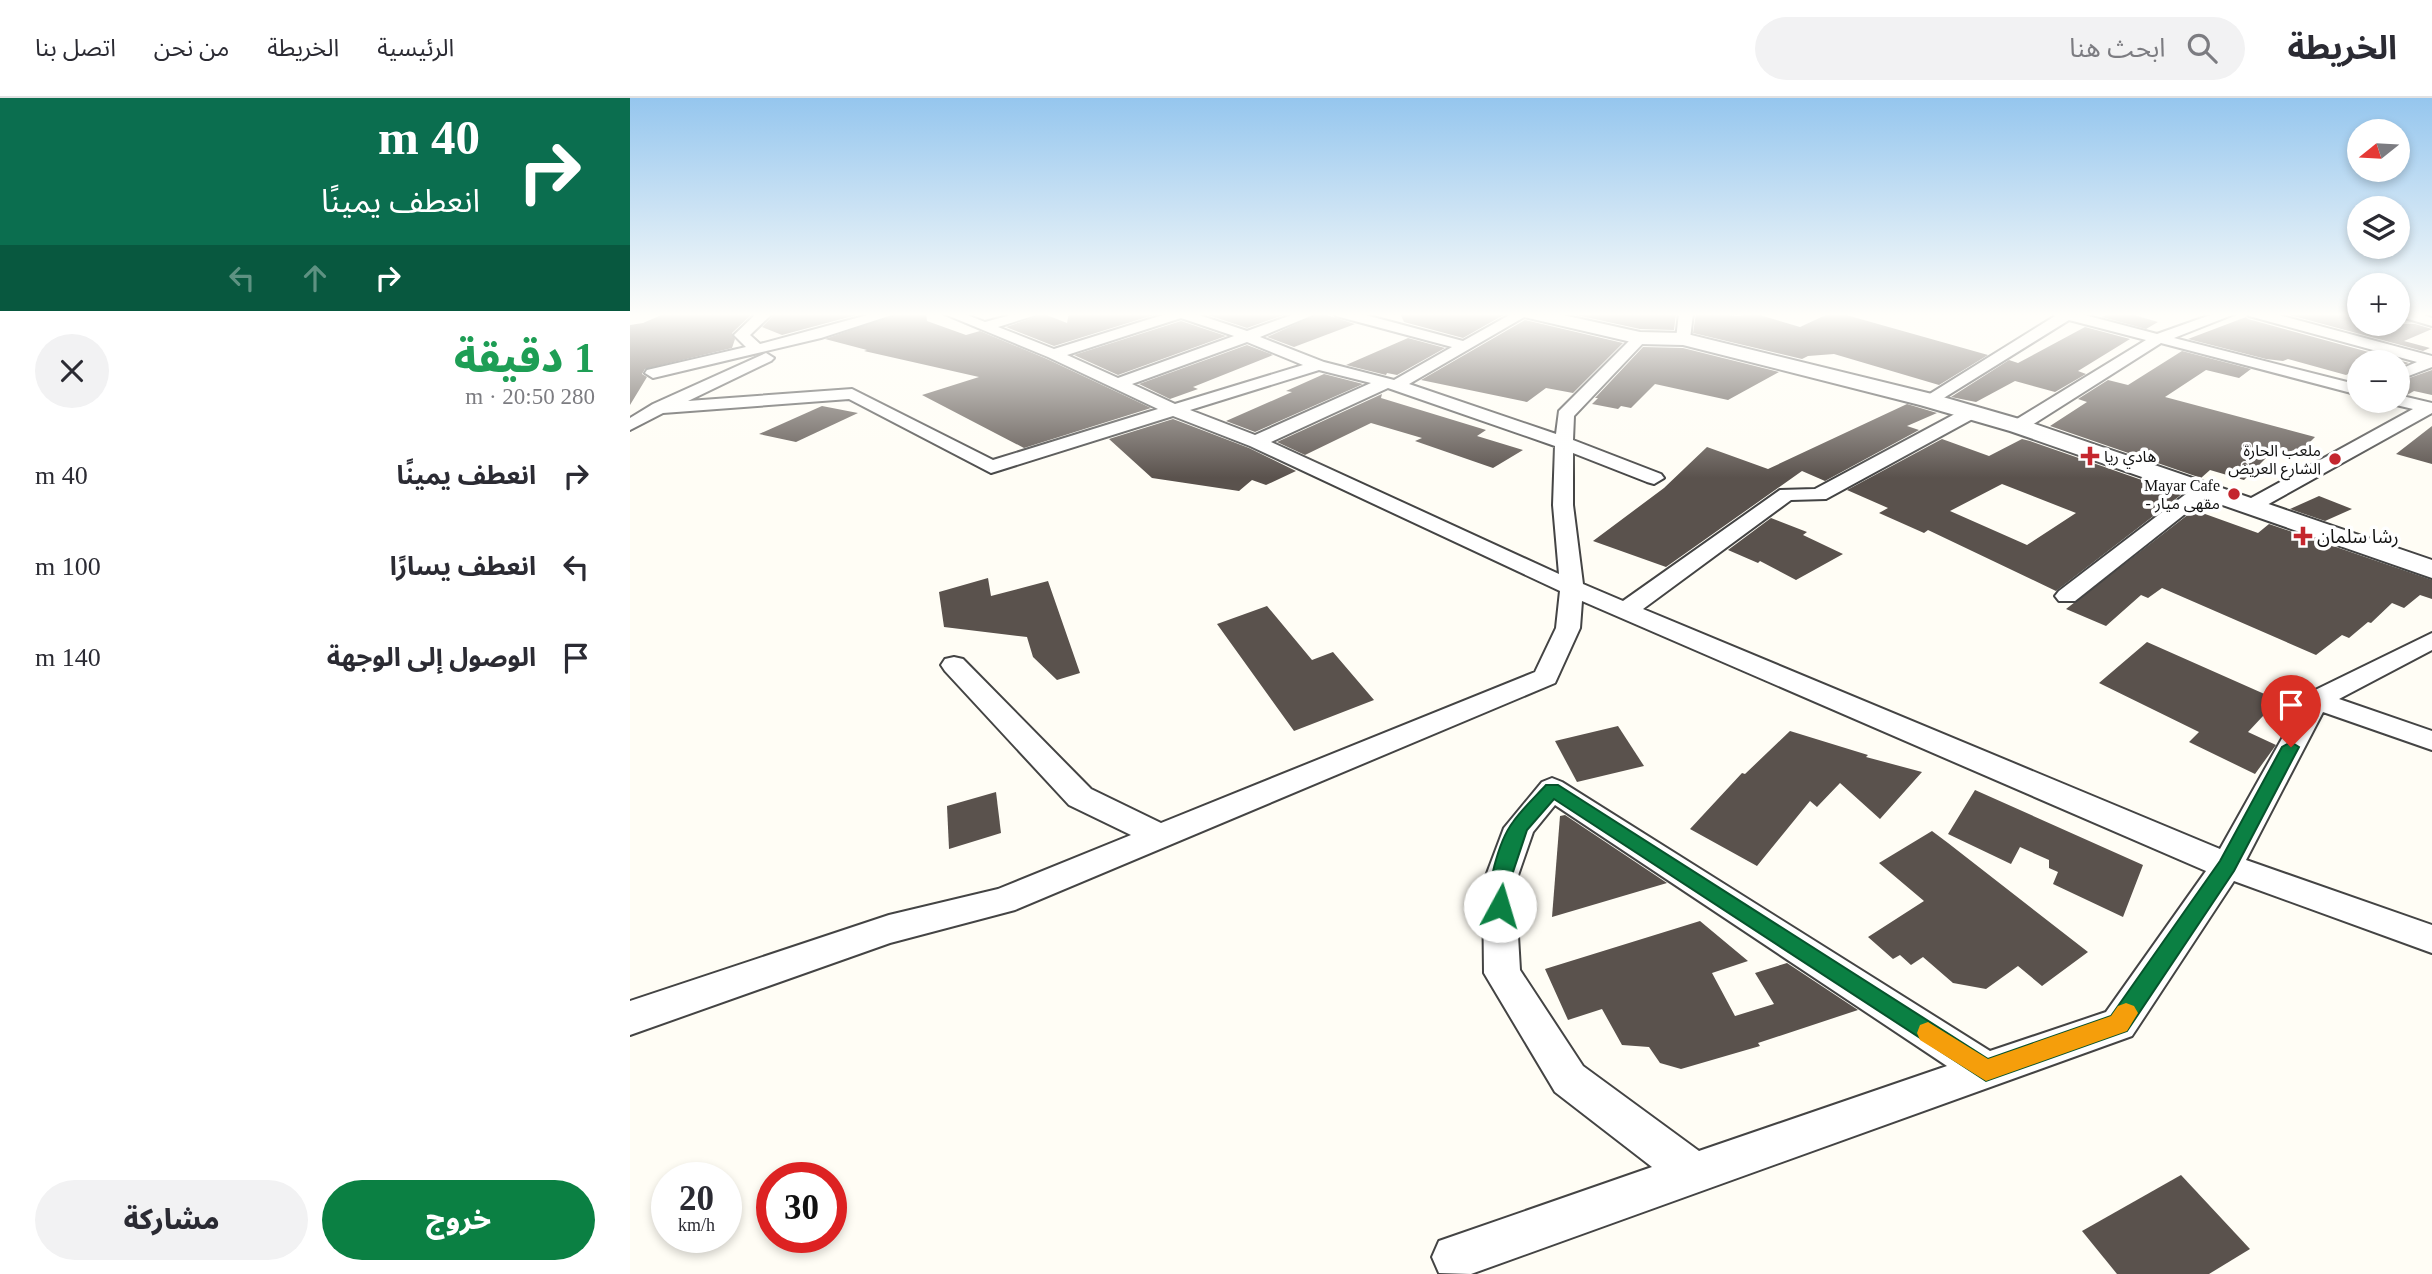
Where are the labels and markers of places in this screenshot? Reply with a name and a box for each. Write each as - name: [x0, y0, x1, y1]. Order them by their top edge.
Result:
- place label: ملعب الحارة الشارع العريض: [2228, 442, 2321, 481]
- marker: هادي ريا: [2082, 448, 2098, 464]
- place label: هادي ريا: [2104, 448, 2156, 469]
- marker: ملعب الحارة الشارع العريض: [2327, 451, 2343, 467]
- place label: Mayar Cafe - مقهى ميار: [2144, 477, 2220, 513]
- marker: Mayar Cafe - مقهى ميار: [2226, 486, 2242, 502]
- place label: رشا سلمان: [2317, 526, 2399, 548]
- marker: رشا سلمان: [2295, 528, 2311, 544]
- pin: [2261, 675, 2321, 747]

